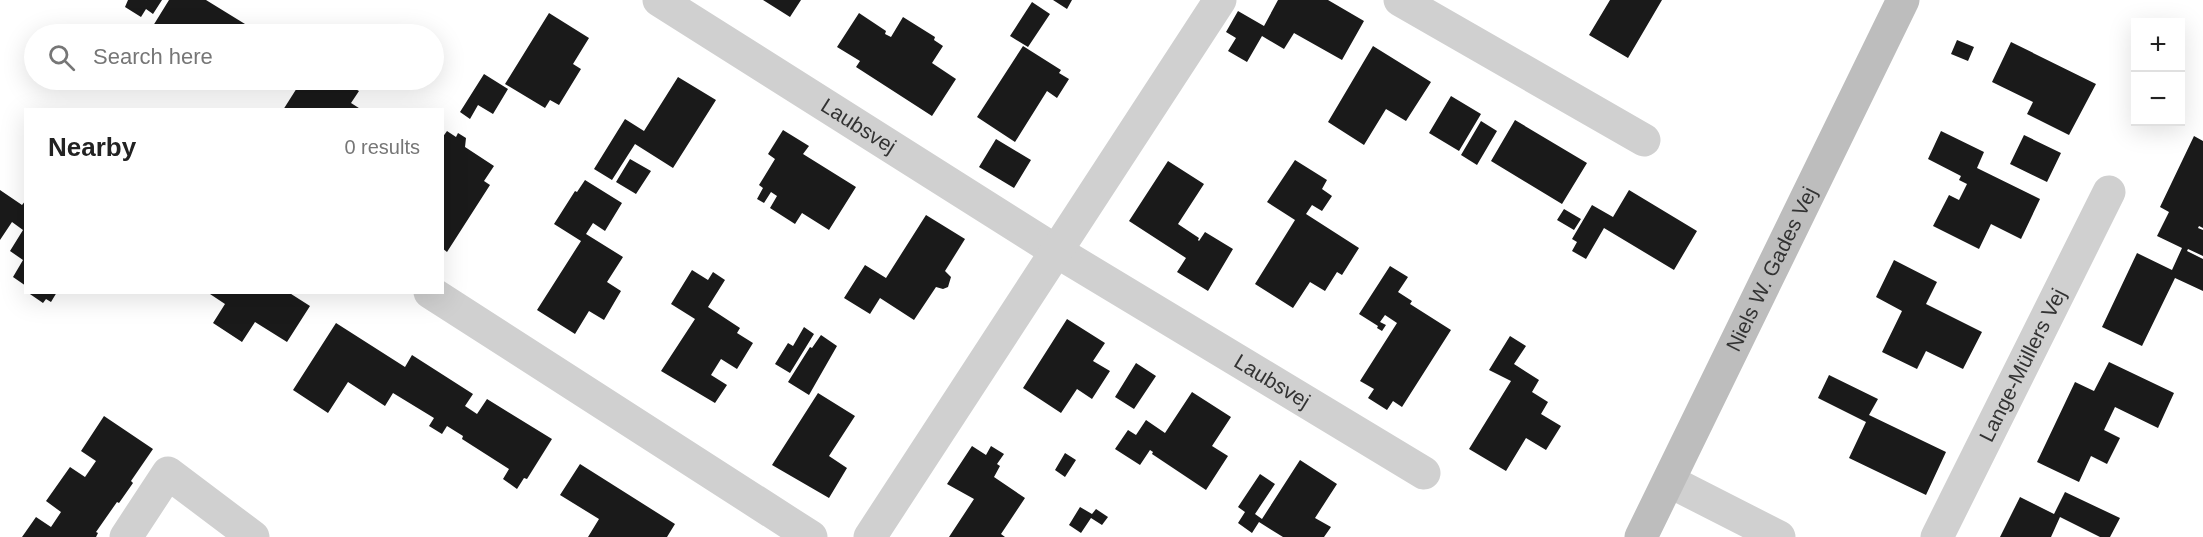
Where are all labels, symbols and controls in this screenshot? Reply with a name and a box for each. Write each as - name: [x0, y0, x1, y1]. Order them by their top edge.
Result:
- map controls: [2131, 18, 2185, 126]
- button: +: [2131, 18, 2185, 72]
- search box: [24, 24, 444, 90]
- icon: search: [45, 41, 78, 74]
- text: Search here: [93, 44, 213, 69]
- button: −: [2131, 72, 2185, 126]
- street label: Laubsvej: [817, 94, 900, 158]
- text: Nearby: [48, 132, 136, 162]
- text: 0 results: [344, 136, 420, 158]
- street label: Niels W. Gades Vej: [1721, 183, 1821, 355]
- street label: Lange-Müllers Vej: [1974, 285, 2070, 445]
- street label: Laubsvej: [1230, 349, 1314, 412]

